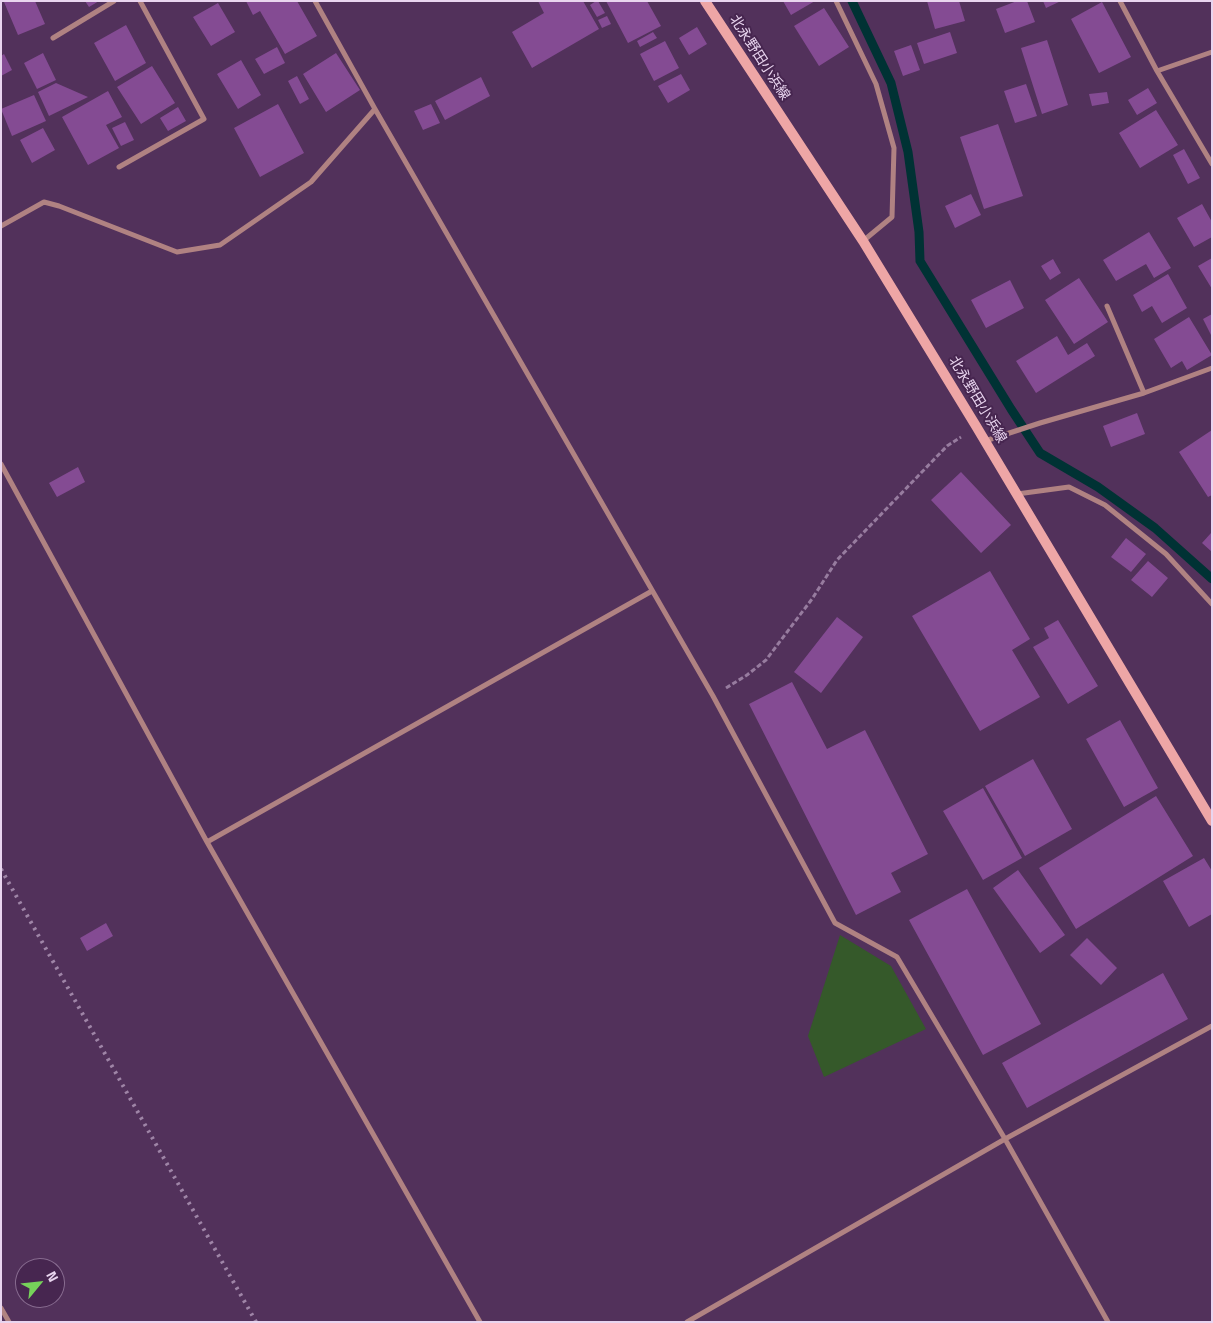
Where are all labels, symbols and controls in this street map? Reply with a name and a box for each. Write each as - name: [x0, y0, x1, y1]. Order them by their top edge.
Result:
- street label: 北永野田小浜線: [725, 12, 793, 104]
- street label: 北永野田小浜線: [945, 354, 1009, 446]
- north arrow: [15, 1258, 65, 1308]
- text: N: [41, 1267, 64, 1285]

